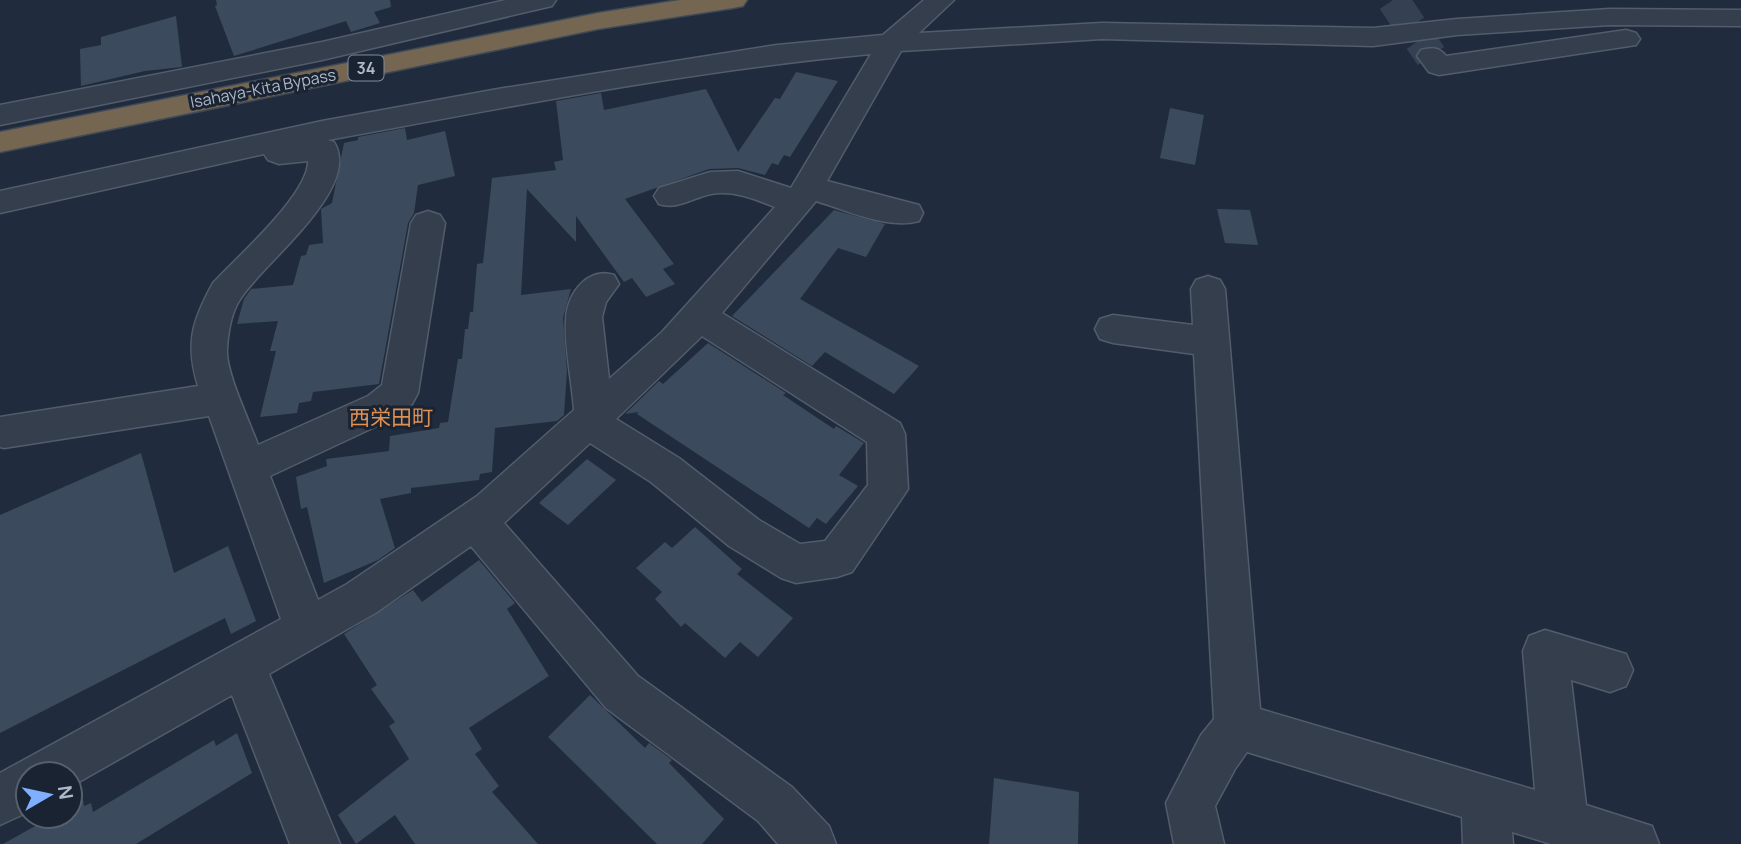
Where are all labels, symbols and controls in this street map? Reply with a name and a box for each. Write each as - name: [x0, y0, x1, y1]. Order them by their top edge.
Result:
- road number: 34: [348, 55, 384, 80]
- street label: Isahaya-Kita Bypass: [188, 63, 338, 113]
- district label: 西栄田町: [349, 403, 433, 431]
- north arrow: [14, 760, 84, 830]
- text: N: [52, 784, 80, 801]

